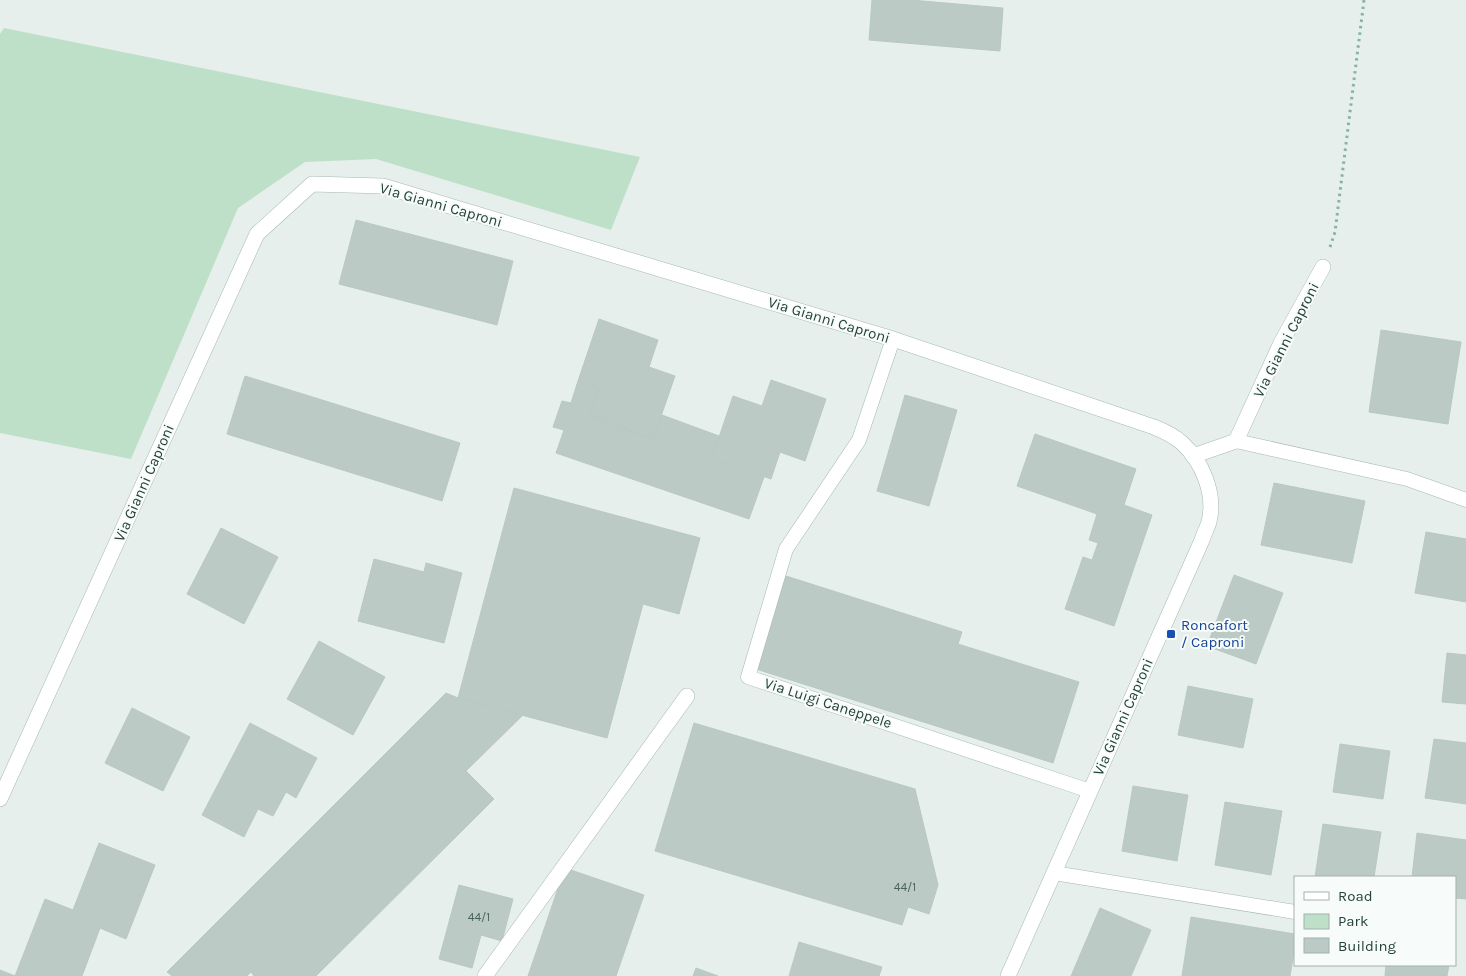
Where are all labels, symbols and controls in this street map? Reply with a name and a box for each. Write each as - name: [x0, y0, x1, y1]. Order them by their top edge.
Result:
- street label: Via Gianni Caproni: [378, 179, 504, 231]
- street label: Via Gianni Caproni: [1249, 280, 1323, 400]
- street label: Via Gianni Caproni: [766, 293, 892, 347]
- street label: Via Gianni Caproni: [110, 422, 178, 544]
- place label: Roncafort / Caproni: [1181, 616, 1248, 651]
- marker: Roncafort / Caproni: [1165, 628, 1177, 640]
- street label: Via Gianni Caproni: [1089, 656, 1157, 778]
- street label: Via Luigi Caneppele: [762, 674, 894, 732]
- legend: [1294, 876, 1456, 966]
- house number: 44/1: [894, 880, 916, 894]
- text: Road: [1338, 887, 1373, 905]
- house number: 44/1: [468, 910, 490, 924]
- text: Park: [1338, 912, 1368, 930]
- text: Building: [1338, 937, 1396, 955]

